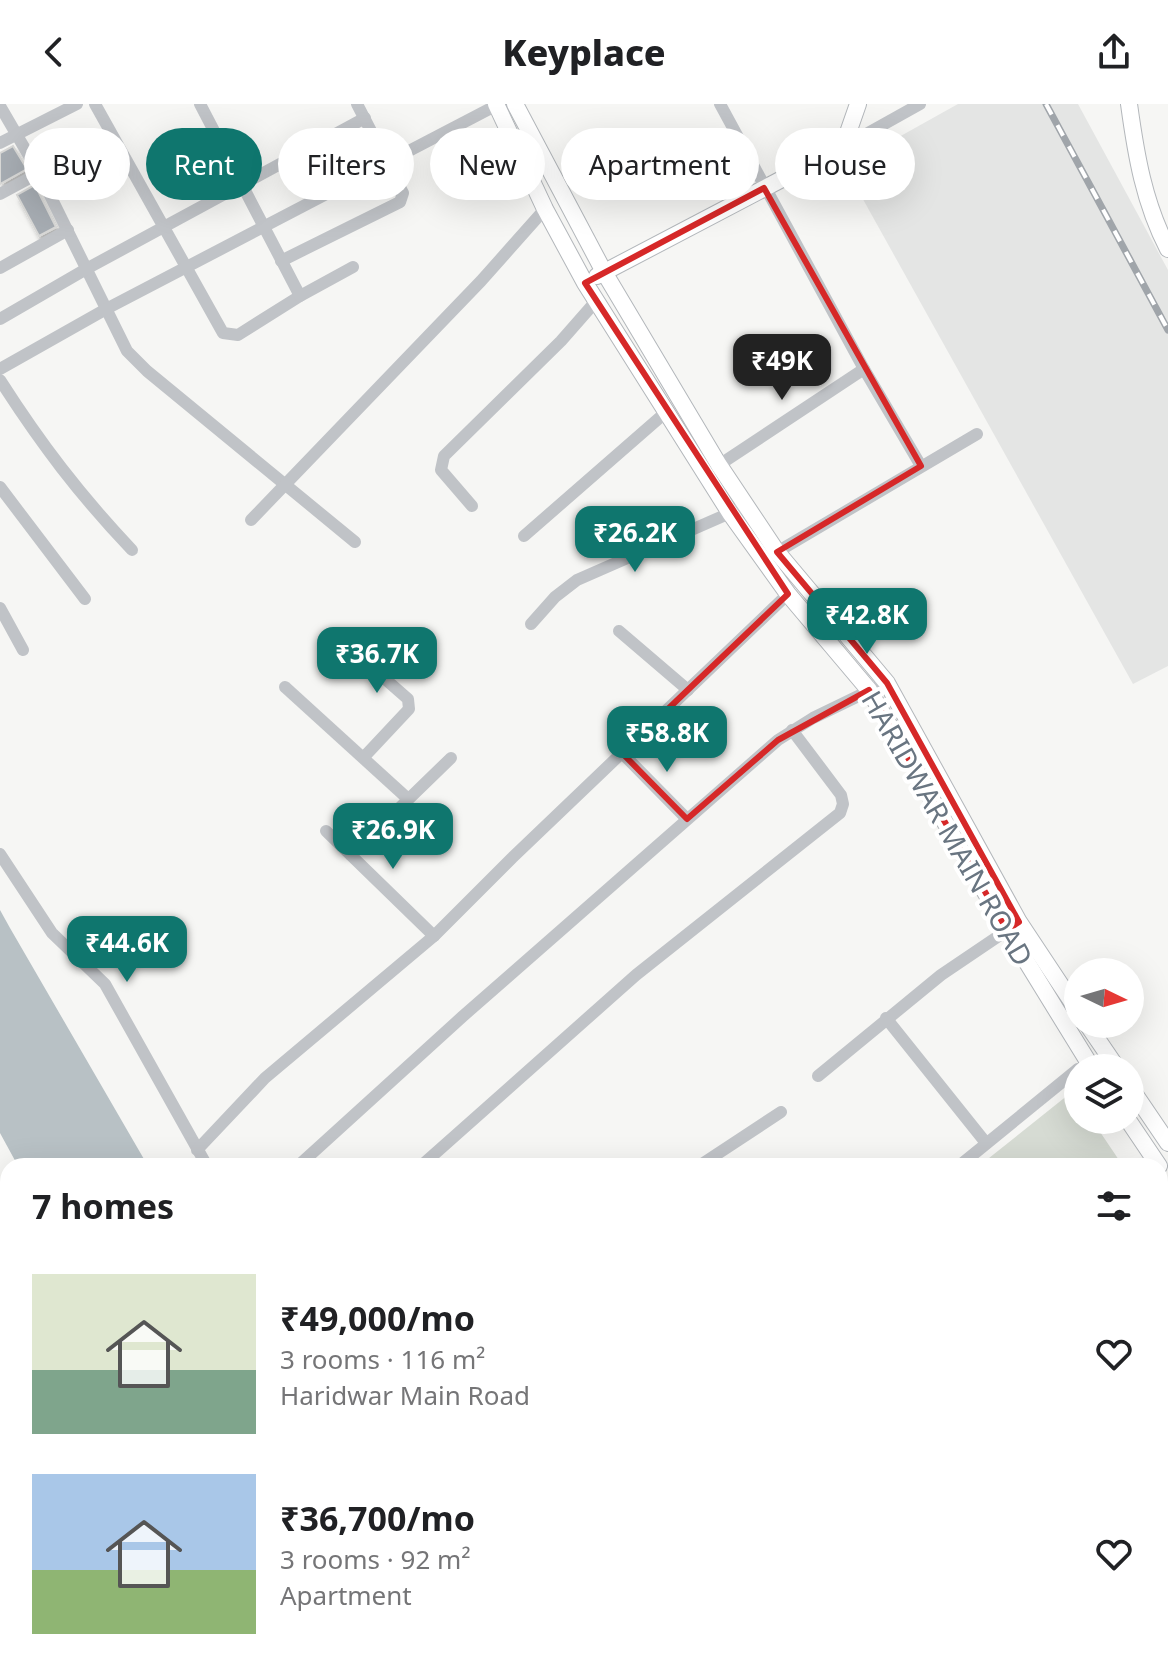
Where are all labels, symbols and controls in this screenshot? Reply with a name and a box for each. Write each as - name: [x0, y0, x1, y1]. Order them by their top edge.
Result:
- text: Keyplace: [502, 28, 666, 77]
- icon: back: [32, 30, 76, 74]
- icon: share: [1092, 30, 1136, 74]
- chip: Buy: [24, 128, 130, 200]
- chip: Rent: [146, 128, 262, 200]
- chip: Filters: [278, 128, 414, 200]
- chip: New: [430, 128, 545, 200]
- chip: Apartment: [561, 128, 759, 200]
- chip: House: [775, 128, 915, 200]
- pin: ₹49K: [735, 334, 829, 402]
- text: ₹49K: [751, 342, 813, 378]
- pin: ₹26.2K: [570, 506, 700, 574]
- text: ₹26.2K: [593, 514, 677, 550]
- pin: ₹42.8K: [802, 588, 932, 656]
- text: ₹42.8K: [825, 596, 909, 632]
- pin: ₹36.7K: [312, 627, 442, 695]
- text: ₹36.7K: [335, 635, 419, 671]
- street label: HARIDWAR MAIN ROAD: [854, 684, 1042, 972]
- pin: ₹58.8K: [602, 706, 732, 774]
- text: ₹58.8K: [625, 714, 709, 750]
- pin: ₹26.9K: [328, 803, 458, 871]
- text: ₹26.9K: [351, 811, 435, 847]
- pin: ₹44.6K: [62, 916, 192, 984]
- text: ₹44.6K: [85, 924, 169, 960]
- north arrow: [1064, 958, 1144, 1038]
- map controls: [1064, 958, 1144, 1134]
- button: layers: [1064, 1054, 1144, 1134]
- text: 7 homes: [32, 1183, 174, 1229]
- icon: filters: [1092, 1184, 1136, 1228]
- text: ₹49,000/mo: [280, 1295, 475, 1341]
- icon: home: [96, 1306, 192, 1402]
- icon: heart: [1092, 1332, 1136, 1376]
- text: 3 rooms · 116 m²: [280, 1341, 485, 1377]
- text: Haridwar Main Road: [280, 1377, 530, 1413]
- text: ₹36,700/mo: [280, 1495, 475, 1541]
- icon: home: [96, 1506, 192, 1602]
- icon: heart: [1092, 1532, 1136, 1576]
- text: 3 rooms · 92 m²: [280, 1541, 470, 1577]
- text: Apartment: [280, 1577, 412, 1613]

